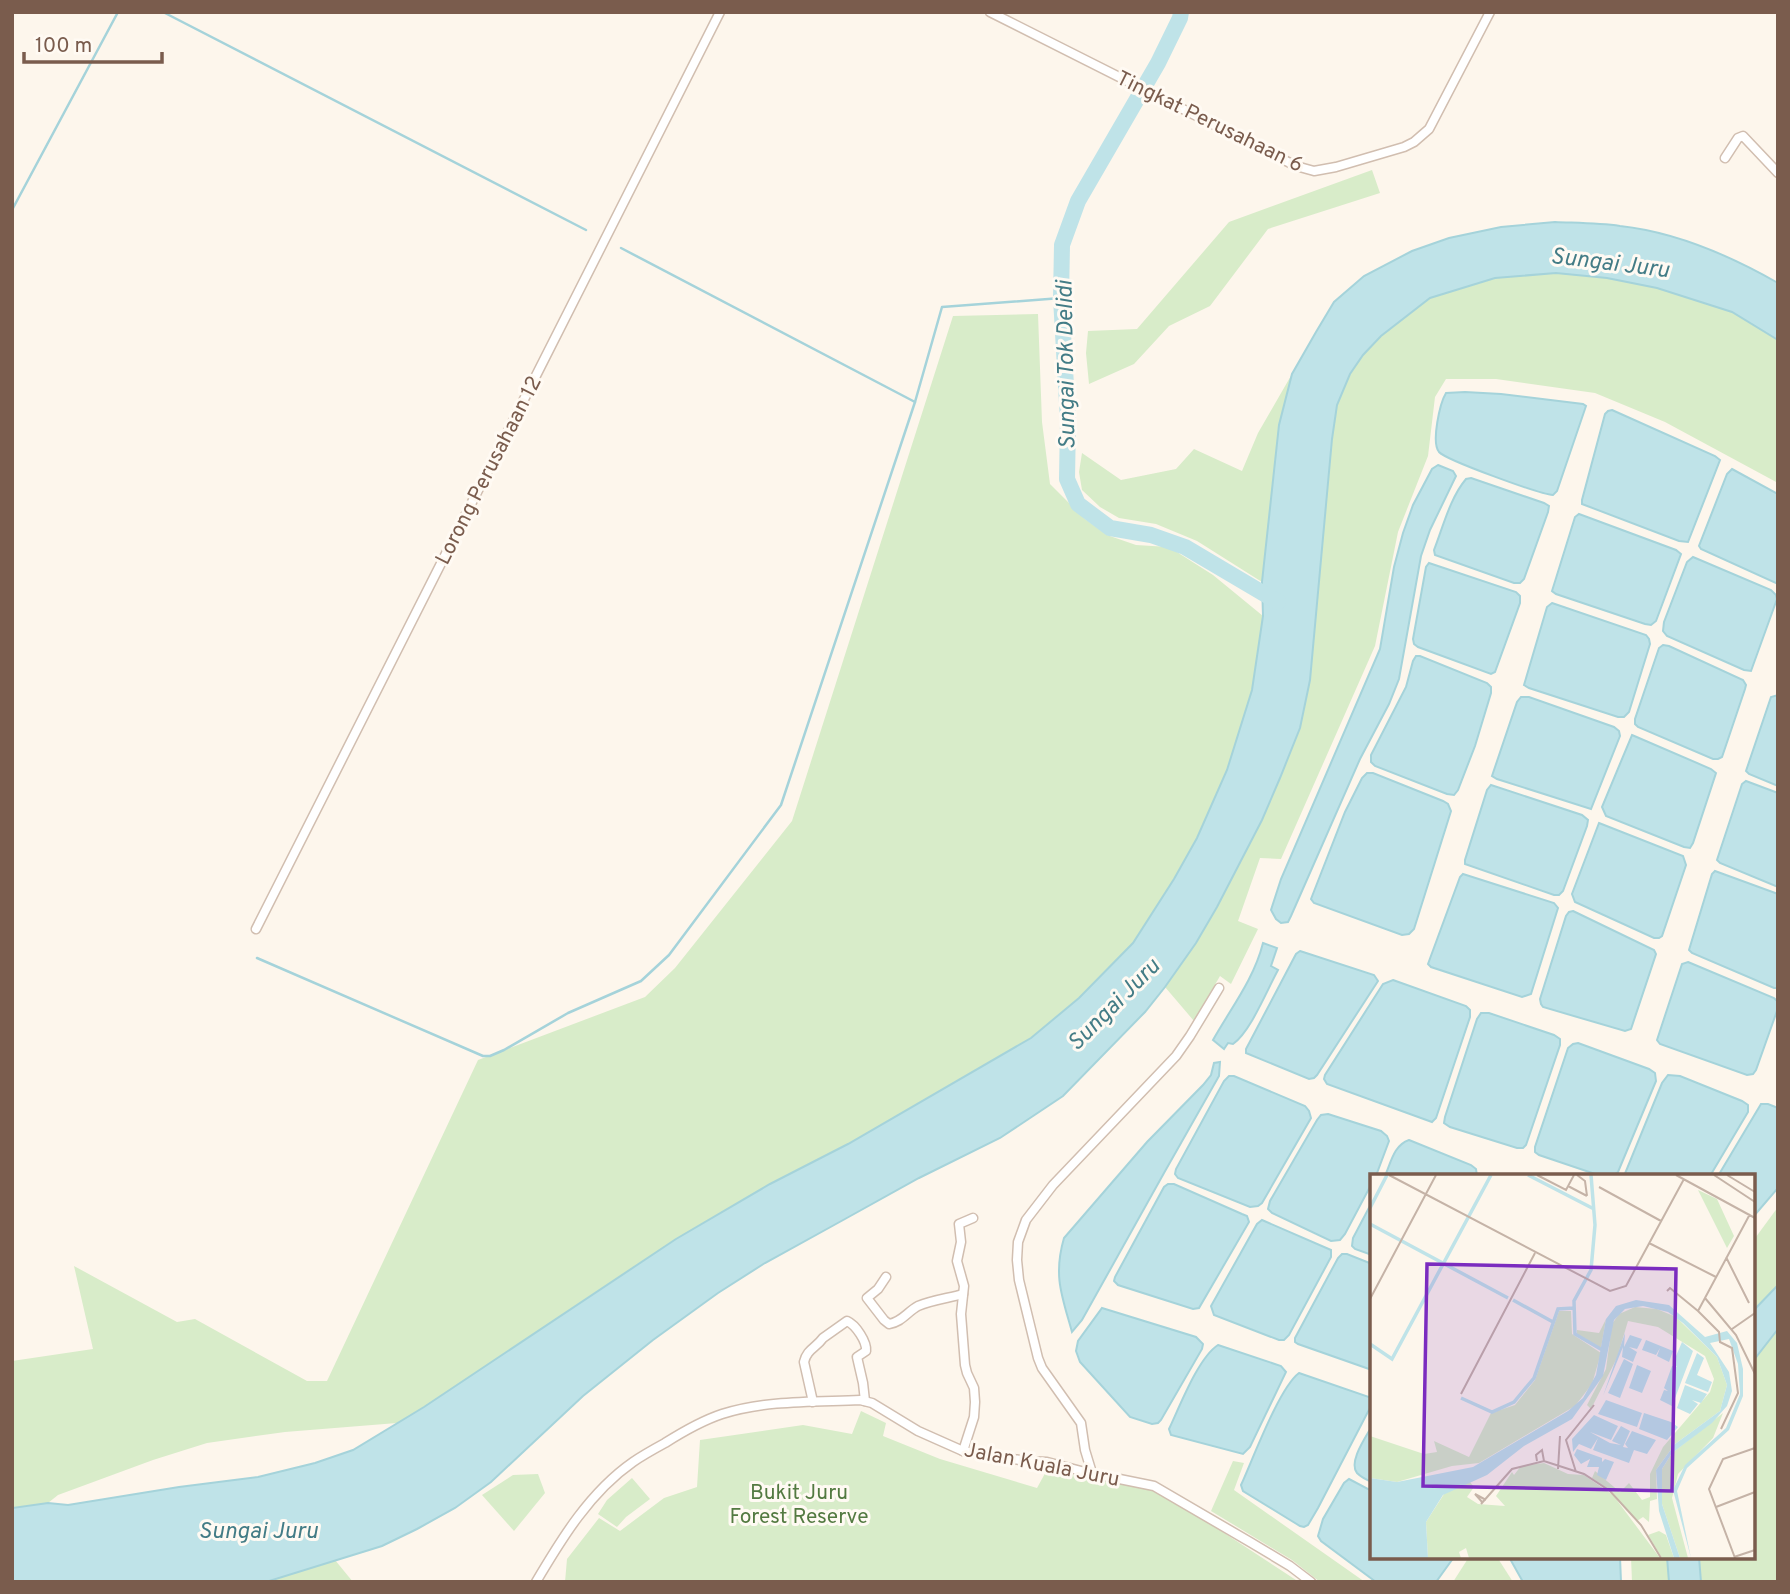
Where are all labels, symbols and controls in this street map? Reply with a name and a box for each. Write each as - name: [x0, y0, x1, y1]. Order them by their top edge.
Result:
- scale bar: [24, 21, 163, 65]
- text: 100 m: [35, 33, 92, 60]
- street label: Tingkat Perusahaan 6: [1111, 65, 1307, 179]
- water label: Sungai Juru: [1549, 243, 1671, 286]
- water label: Sungai Tok Delidi: [1052, 279, 1083, 450]
- street label: Lorong Perusahaan 12: [430, 372, 549, 570]
- water label: Sungai Juru: [1062, 953, 1168, 1058]
- inset map: [1370, 1174, 1755, 1559]
- street label: Jalan Kuala Juru: [962, 1437, 1122, 1494]
- park label: Bukit Juru Forest Reserve: [730, 1480, 868, 1531]
- water label: Sungai Juru: [198, 1518, 318, 1547]

